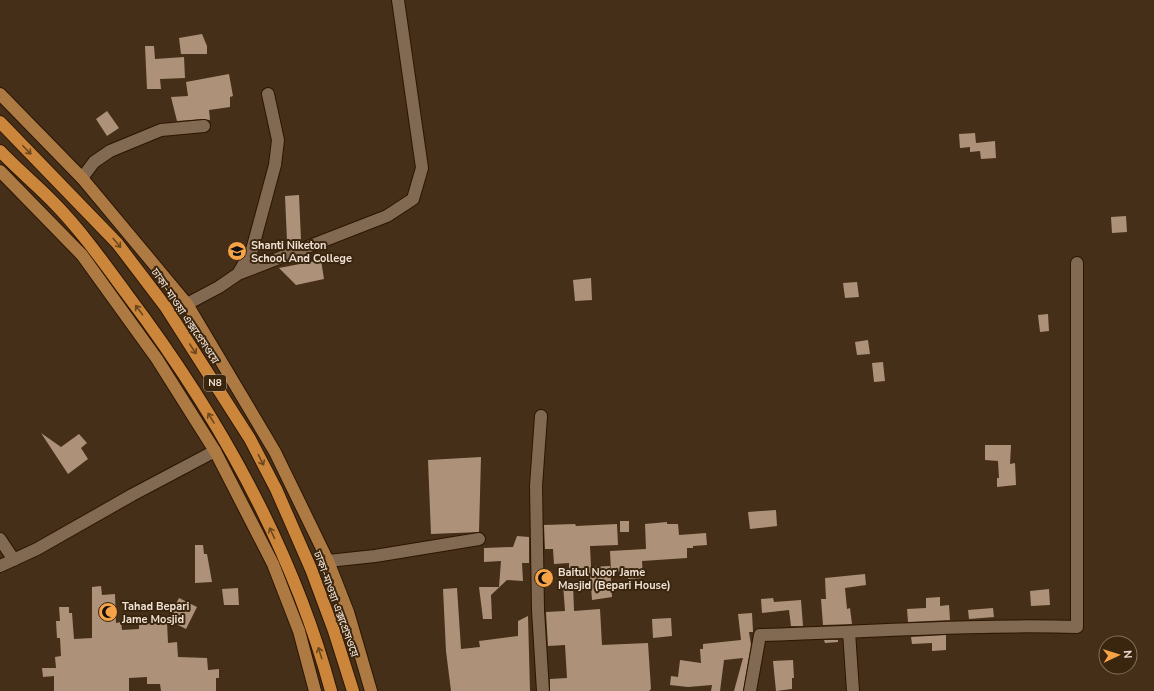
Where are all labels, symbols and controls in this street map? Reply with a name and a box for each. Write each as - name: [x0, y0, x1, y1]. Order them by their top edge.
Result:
- one-way arrow: [22, 145, 32, 155]
- one-way arrow: [113, 238, 122, 249]
- place label: Shanti Niketon School And College: [251, 238, 352, 266]
- school or university icon: Shanti Niketon School And College: [226, 240, 248, 262]
- street label: ঢাকা-মাওয়া এক্সপ্রেসওয়ে: [147, 265, 223, 367]
- one-way arrow: [135, 305, 143, 316]
- one-way arrow: [190, 343, 198, 355]
- road number: N8: [204, 375, 226, 391]
- one-way arrow: [207, 413, 215, 424]
- one-way arrow: [258, 454, 265, 466]
- one-way arrow: [268, 527, 275, 539]
- street label: ঢাকা-মাওয়া এক্সপ্রেসওয়ে: [309, 548, 362, 659]
- place label: Baitul Noor Jame Masjid (Bepari House): [558, 565, 671, 593]
- mosque icon: Baitul Noor Jame Masjid (Bepari House): [533, 567, 555, 589]
- place label: Tahad Bepari Jame Mosjid: [121, 599, 189, 627]
- mosque icon: Tahad Bepari Jame Mosjid: [97, 601, 119, 623]
- north arrow: [1098, 635, 1138, 675]
- one-way arrow: [316, 647, 323, 660]
- text: N: [1120, 650, 1135, 659]

